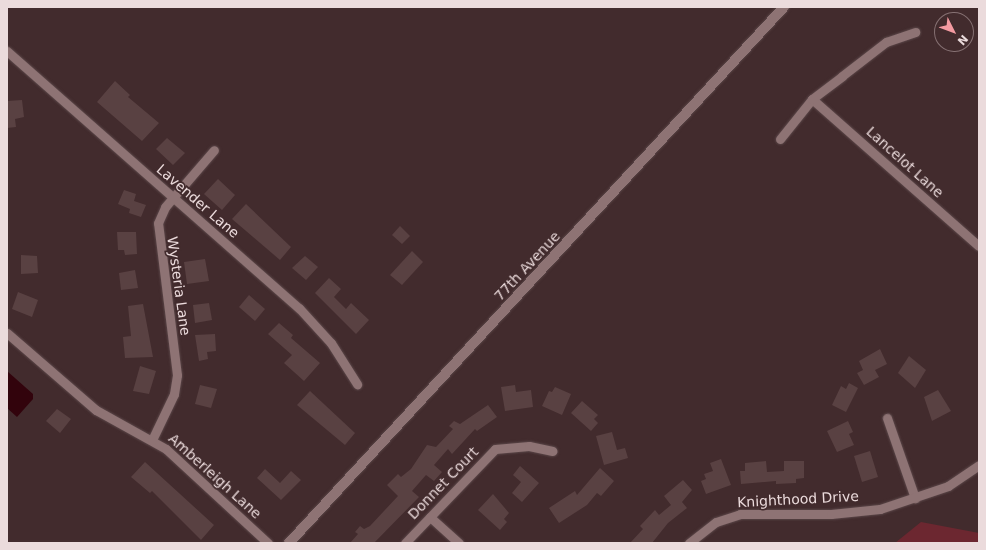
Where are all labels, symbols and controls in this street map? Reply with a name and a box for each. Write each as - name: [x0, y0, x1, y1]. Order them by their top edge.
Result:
- north arrow: [934, 12, 974, 52]
- text: N: [955, 32, 970, 47]
- street label: Lancelot Lane: [863, 123, 947, 201]
- street label: Lavender Lane: [153, 161, 243, 241]
- street label: 77th Avenue: [491, 228, 563, 304]
- street label: Wysteria Lane: [164, 235, 194, 337]
- street label: Amberleigh Lane: [165, 430, 265, 522]
- street label: Donnet Court: [404, 443, 482, 523]
- street label: Knighthood Drive: [737, 487, 859, 511]

